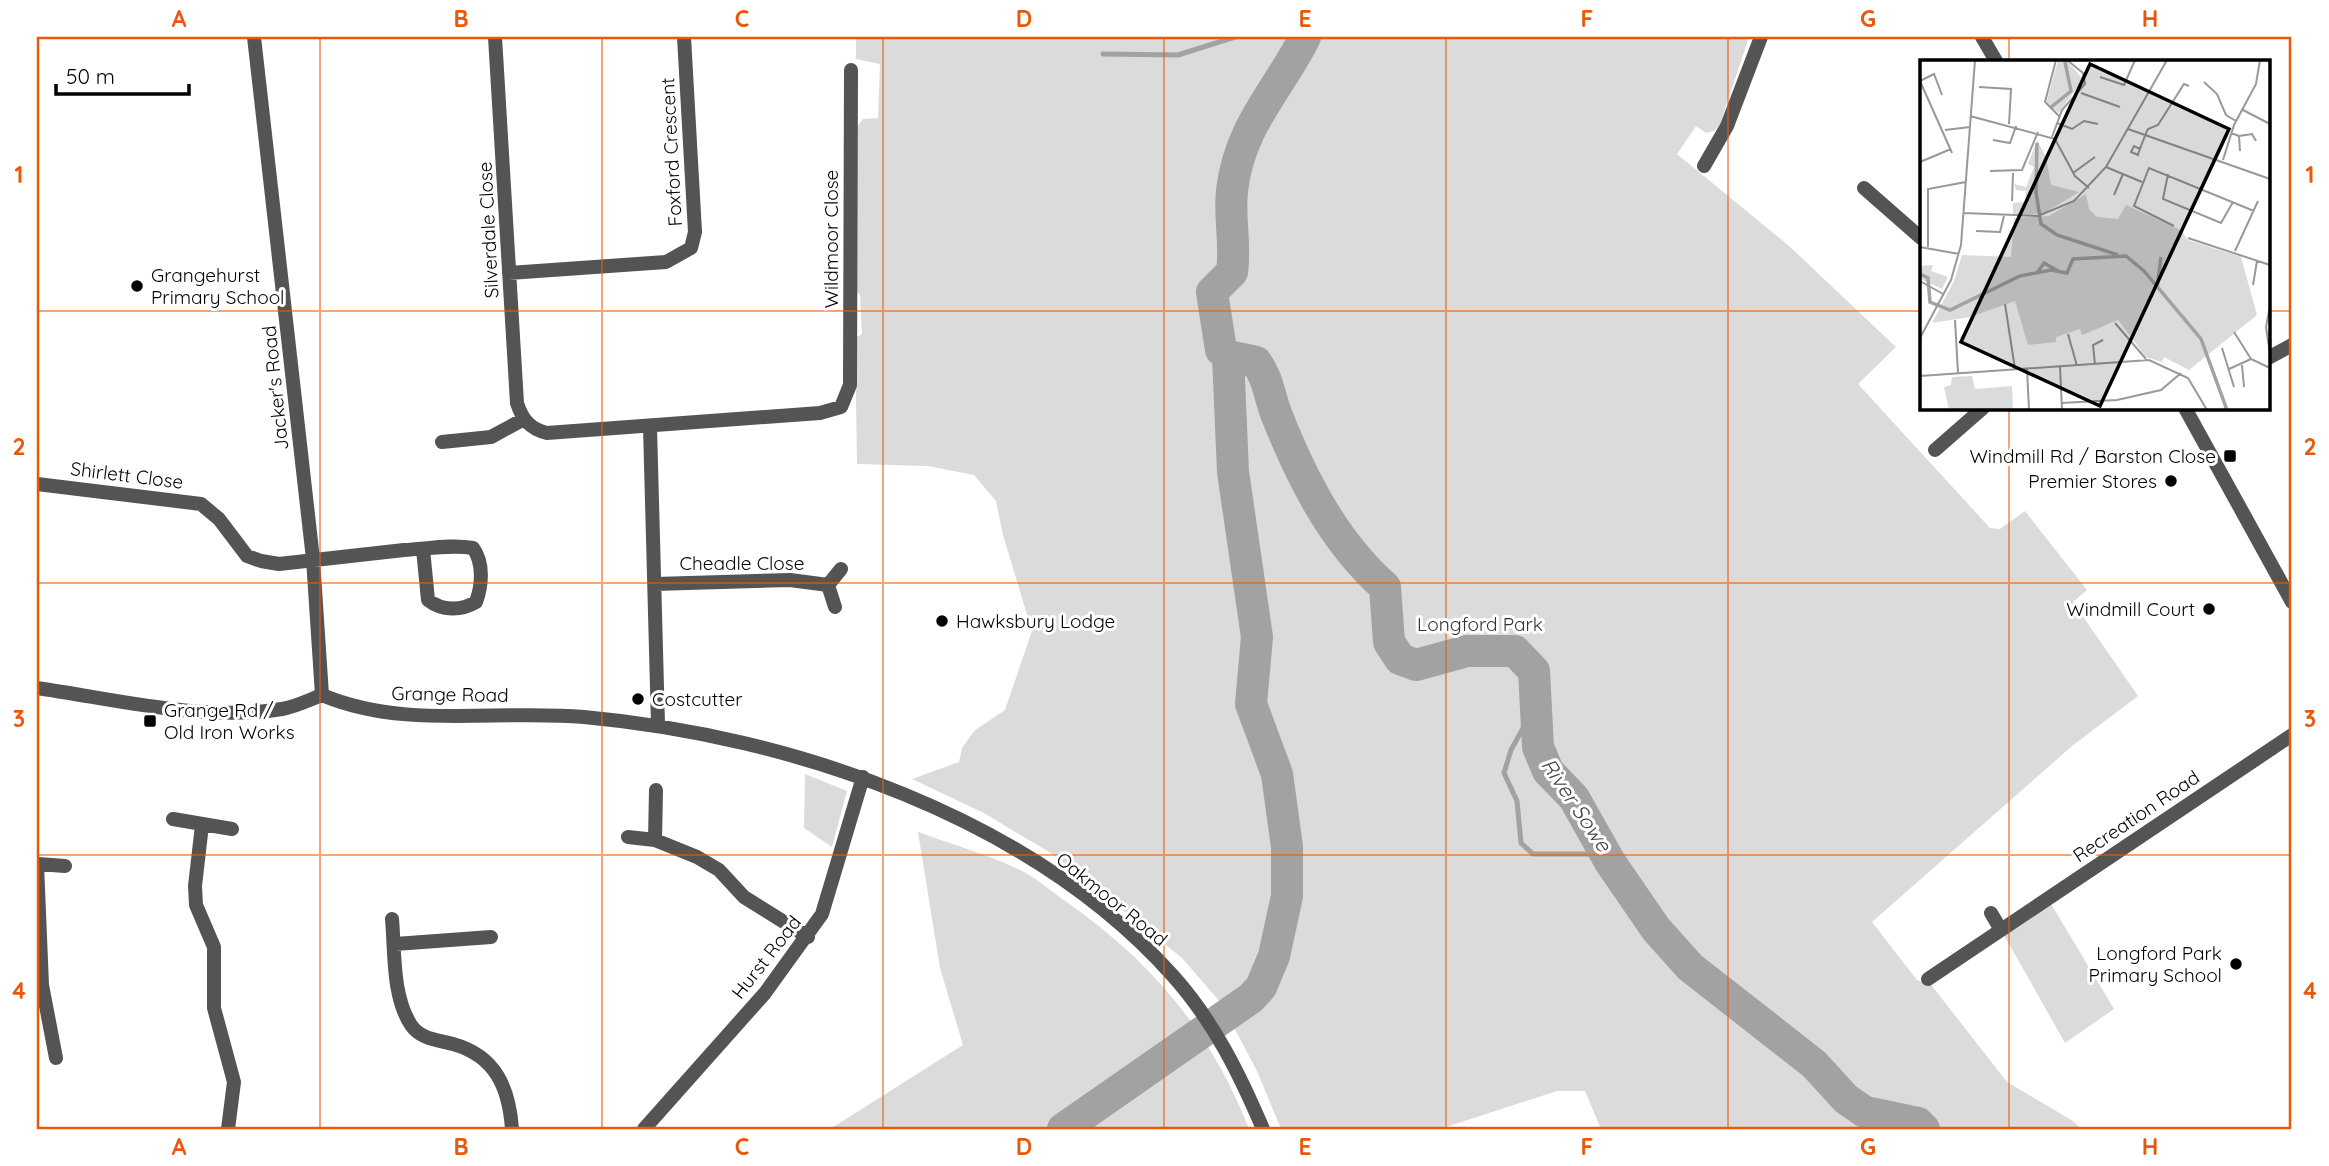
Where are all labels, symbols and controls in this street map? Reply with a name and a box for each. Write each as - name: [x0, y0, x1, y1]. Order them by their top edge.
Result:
- text: A: [172, 4, 187, 33]
- text: B: [453, 4, 469, 33]
- text: C: [735, 4, 749, 33]
- text: D: [1016, 4, 1032, 33]
- text: E: [1298, 4, 1312, 33]
- text: F: [1581, 4, 1593, 33]
- text: G: [1860, 4, 1876, 33]
- text: H: [2142, 4, 2158, 33]
- scale bar: [56, 52, 189, 96]
- inset map: [1920, 60, 2270, 410]
- text: 50 m: [66, 63, 115, 89]
- street label: Foxford Crescent: [655, 77, 687, 227]
- text: 1: [15, 160, 23, 189]
- text: 1: [2306, 160, 2314, 189]
- street label: Silverdale Close: [472, 161, 504, 299]
- street label: Wildmoor Close: [819, 170, 843, 308]
- place label: Grangehurst Primary School: [151, 263, 284, 309]
- marker: Grangehurst Primary School: [129, 278, 145, 294]
- street label: Jacker's Road: [257, 325, 293, 451]
- text: 2: [12, 432, 26, 461]
- text: 2: [2303, 432, 2317, 461]
- place label: Windmill Rd / Barston Close: [1970, 444, 2216, 468]
- marker: Windmill Rd / Barston Close: [2222, 448, 2238, 464]
- street label: Shirlett Close: [69, 456, 185, 494]
- place label: Premier Stores: [2028, 469, 2157, 493]
- marker: Premier Stores: [2163, 473, 2179, 489]
- street label: Cheadle Close: [680, 551, 804, 575]
- place label: Windmill Court: [2066, 597, 2195, 621]
- marker: Windmill Court: [2201, 601, 2217, 617]
- place label: Hawksbury Lodge: [956, 609, 1115, 633]
- park label: Longford Park: [1417, 612, 1543, 636]
- marker: Hawksbury Lodge: [934, 613, 950, 629]
- street label: Grange Road: [391, 681, 509, 707]
- place label: Costcutter: [652, 687, 743, 711]
- marker: Costcutter: [630, 691, 646, 707]
- place label: Grange Rd / Old Iron Works: [164, 698, 295, 744]
- text: 3: [13, 704, 25, 733]
- text: 3: [2304, 704, 2316, 733]
- marker: Grange Rd / Old Iron Works: [142, 713, 158, 729]
- water label: River Sowe: [1536, 753, 1618, 857]
- street label: Recreation Road: [2068, 765, 2204, 867]
- street label: Oakmoor Road: [1052, 847, 1172, 951]
- street label: Hurst Road: [726, 910, 806, 1004]
- place label: Longford Park Primary School: [2089, 941, 2222, 987]
- marker: Longford Park Primary School: [2228, 956, 2244, 972]
- text: 4: [12, 976, 26, 1005]
- text: 4: [2303, 976, 2317, 1005]
- text: A: [172, 1132, 187, 1161]
- text: B: [453, 1132, 469, 1161]
- text: C: [735, 1132, 749, 1161]
- text: D: [1016, 1132, 1032, 1161]
- text: E: [1298, 1132, 1312, 1161]
- text: F: [1581, 1132, 1593, 1161]
- text: G: [1860, 1132, 1876, 1161]
- text: H: [2142, 1132, 2158, 1161]

